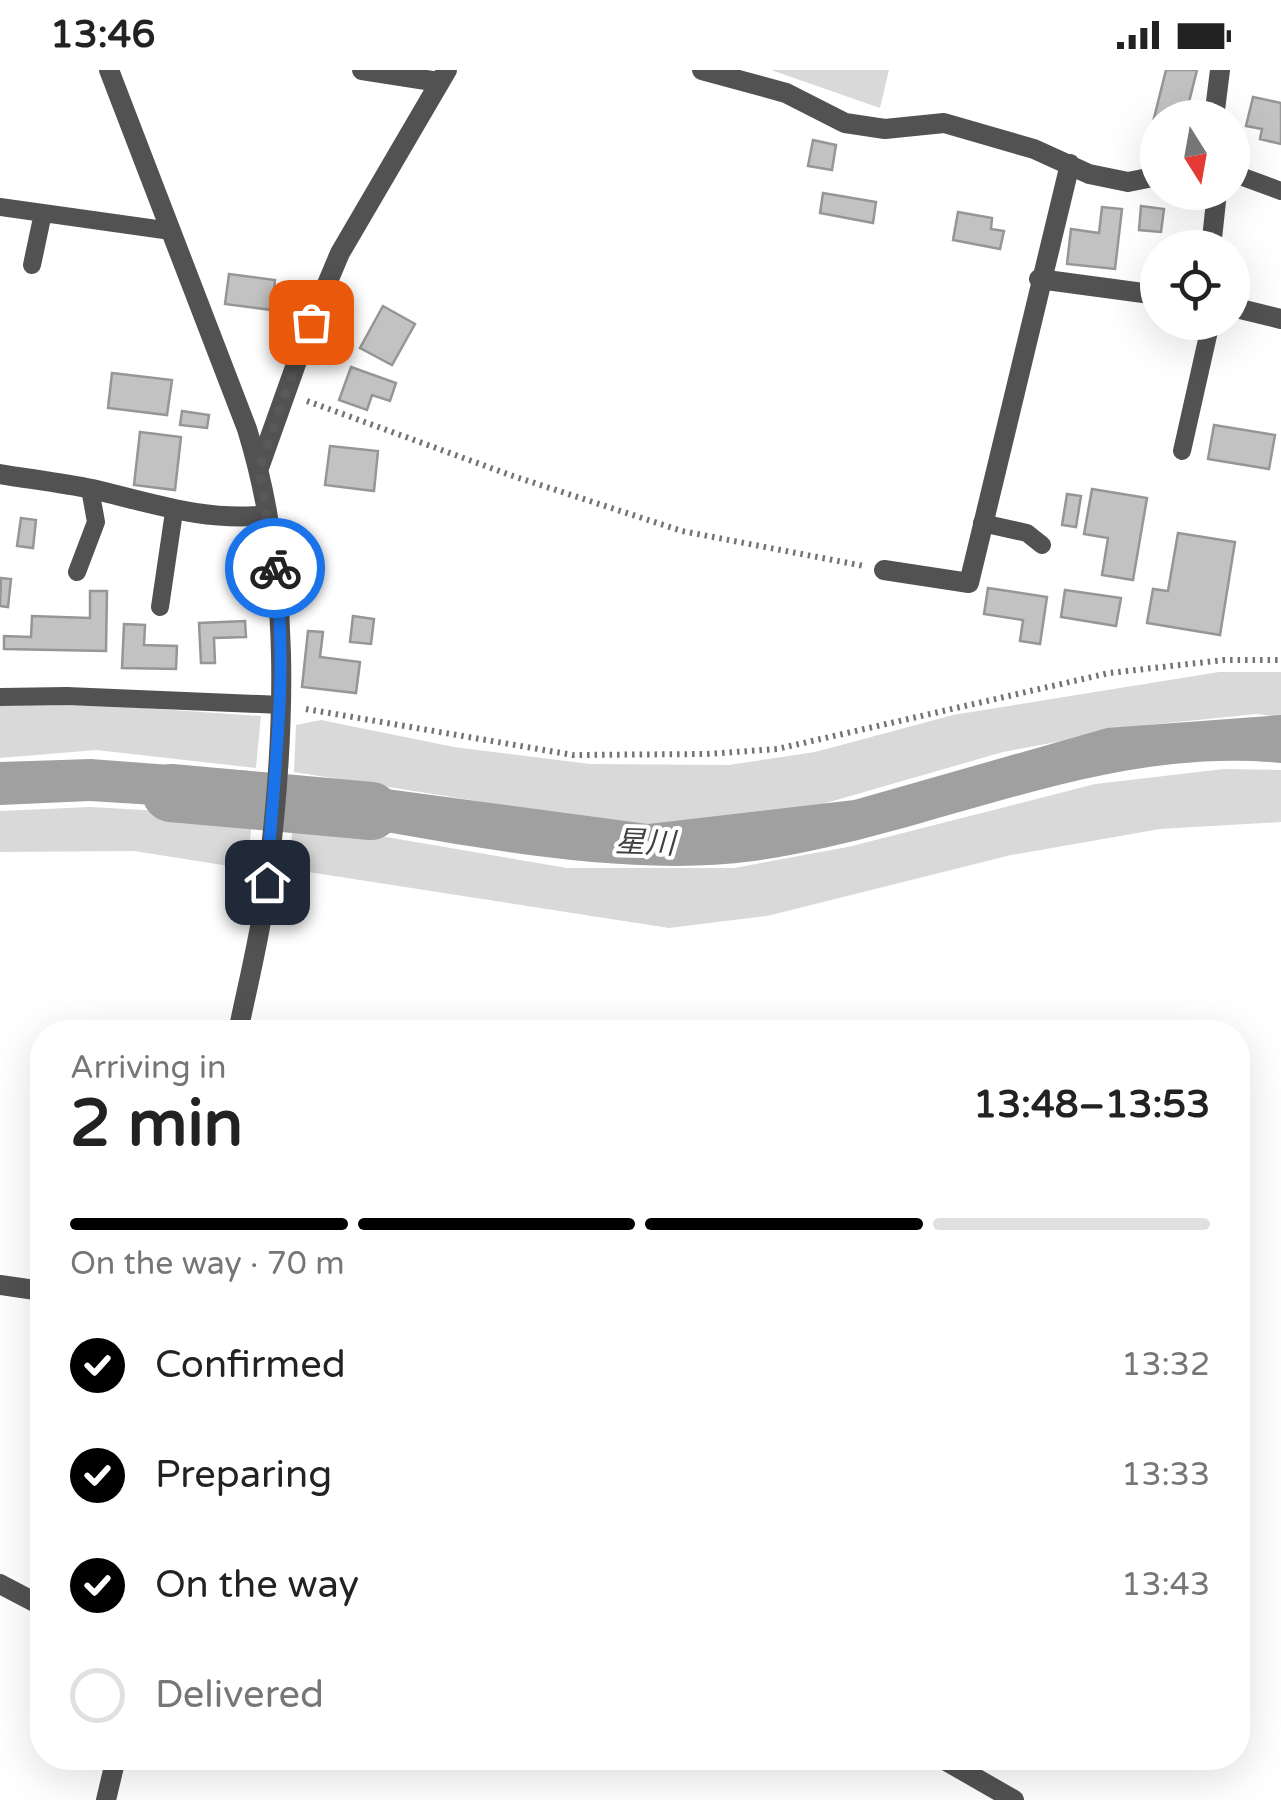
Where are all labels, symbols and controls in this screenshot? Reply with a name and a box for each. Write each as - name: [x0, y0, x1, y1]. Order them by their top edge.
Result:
- text: 13:46: [50, 12, 155, 58]
- north arrow: [1140, 100, 1250, 210]
- map controls: [1140, 100, 1250, 340]
- button: locate: [1140, 230, 1250, 340]
- pin: [269, 280, 354, 365]
- icon: bag: [284, 295, 339, 350]
- courier: [225, 518, 325, 618]
- icon: bike: [248, 541, 303, 596]
- water label: 星川: [614, 823, 679, 863]
- pin: [225, 840, 310, 925]
- icon: home: [240, 855, 295, 910]
- text: Arriving in: [70, 1049, 227, 1087]
- text: 13:48–13:53: [973, 1082, 1210, 1128]
- text: 2 min: [70, 1085, 243, 1164]
- text: On the way · 70 m: [70, 1245, 345, 1283]
- icon: check: [70, 1338, 125, 1393]
- text: Confirmed: [155, 1342, 346, 1388]
- text: 13:32: [1121, 1346, 1210, 1384]
- icon: check: [70, 1448, 125, 1503]
- text: Preparing: [155, 1452, 332, 1498]
- text: 13:33: [1121, 1456, 1210, 1494]
- icon: check: [70, 1558, 125, 1613]
- text: On the way: [155, 1562, 359, 1608]
- text: 13:43: [1121, 1566, 1210, 1604]
- text: Delivered: [155, 1672, 324, 1718]

